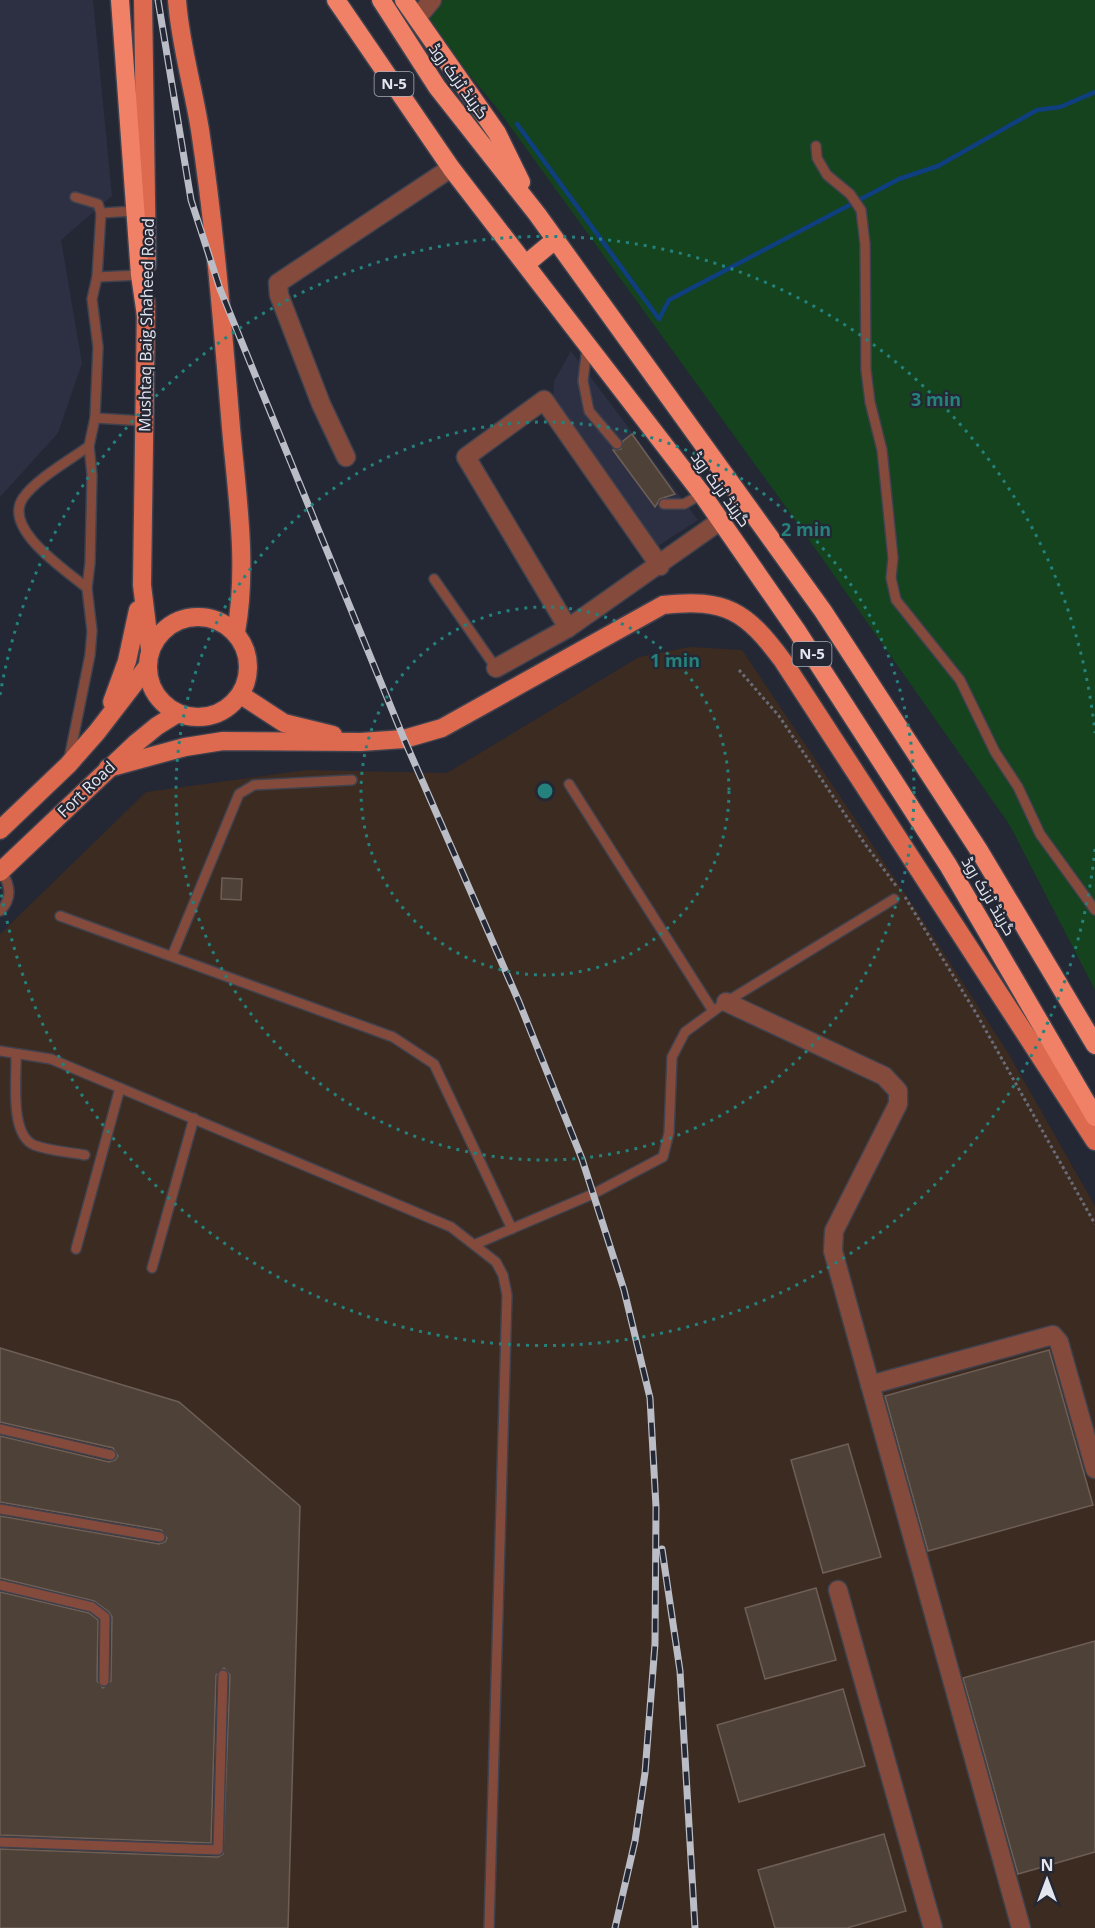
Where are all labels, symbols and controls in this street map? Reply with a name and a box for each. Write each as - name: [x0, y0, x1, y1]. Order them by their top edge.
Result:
- street label: گرینڈ ٹرنک روڈ: [424, 39, 494, 123]
- road number: N-5: [374, 72, 414, 96]
- street label: Mushtaq Baig Shaheed Road: [133, 218, 159, 432]
- text: 3 min: [911, 387, 961, 411]
- street label: گرینڈ ٹرنک روڈ: [686, 447, 756, 531]
- text: 2 min: [781, 517, 831, 541]
- road number: N-5: [792, 642, 832, 666]
- text: 1 min: [650, 648, 700, 672]
- street label: Fort Road: [52, 756, 120, 822]
- centre of rings: [535, 781, 555, 801]
- street label: گرینڈ ٹرنک روڈ: [957, 852, 1021, 940]
- north arrow: [1017, 1850, 1077, 1910]
- text: N: [1040, 1854, 1054, 1876]

